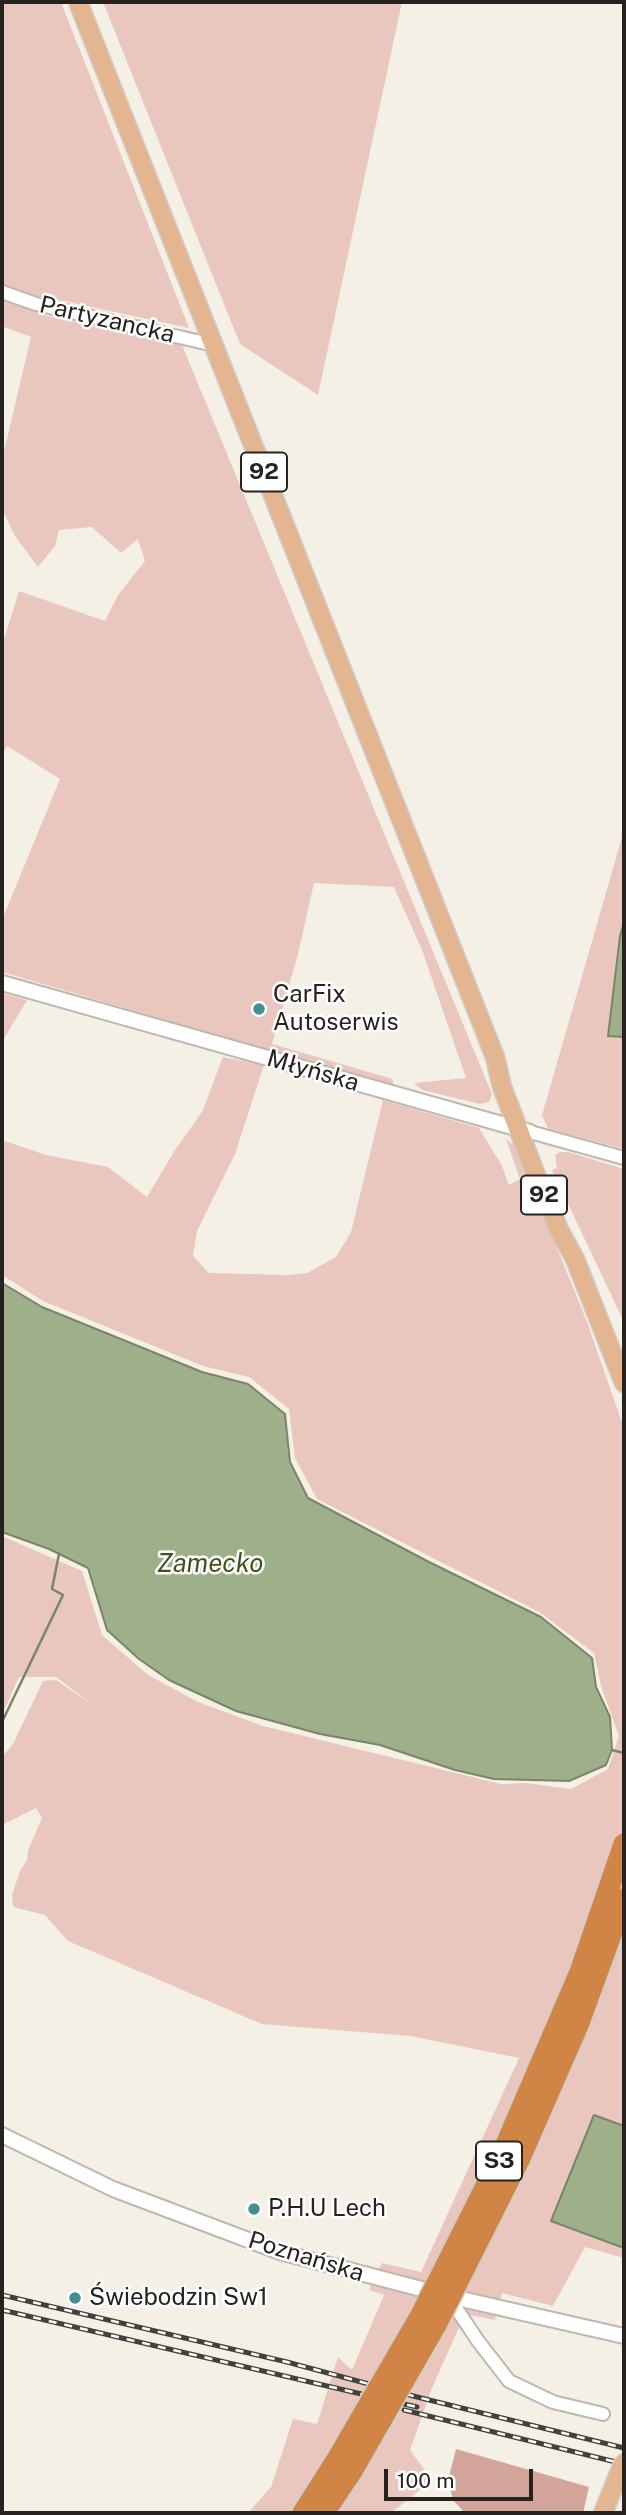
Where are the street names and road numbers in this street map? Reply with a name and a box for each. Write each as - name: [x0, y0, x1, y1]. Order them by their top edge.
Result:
- street label: Partyzancka: [37, 290, 177, 350]
- road number: 92: [241, 452, 287, 492]
- street label: Młyńska: [264, 1044, 362, 1098]
- road number: 92: [521, 1176, 567, 1214]
- road number: S3: [476, 2142, 522, 2180]
- street label: Poznańska: [245, 2226, 367, 2288]

